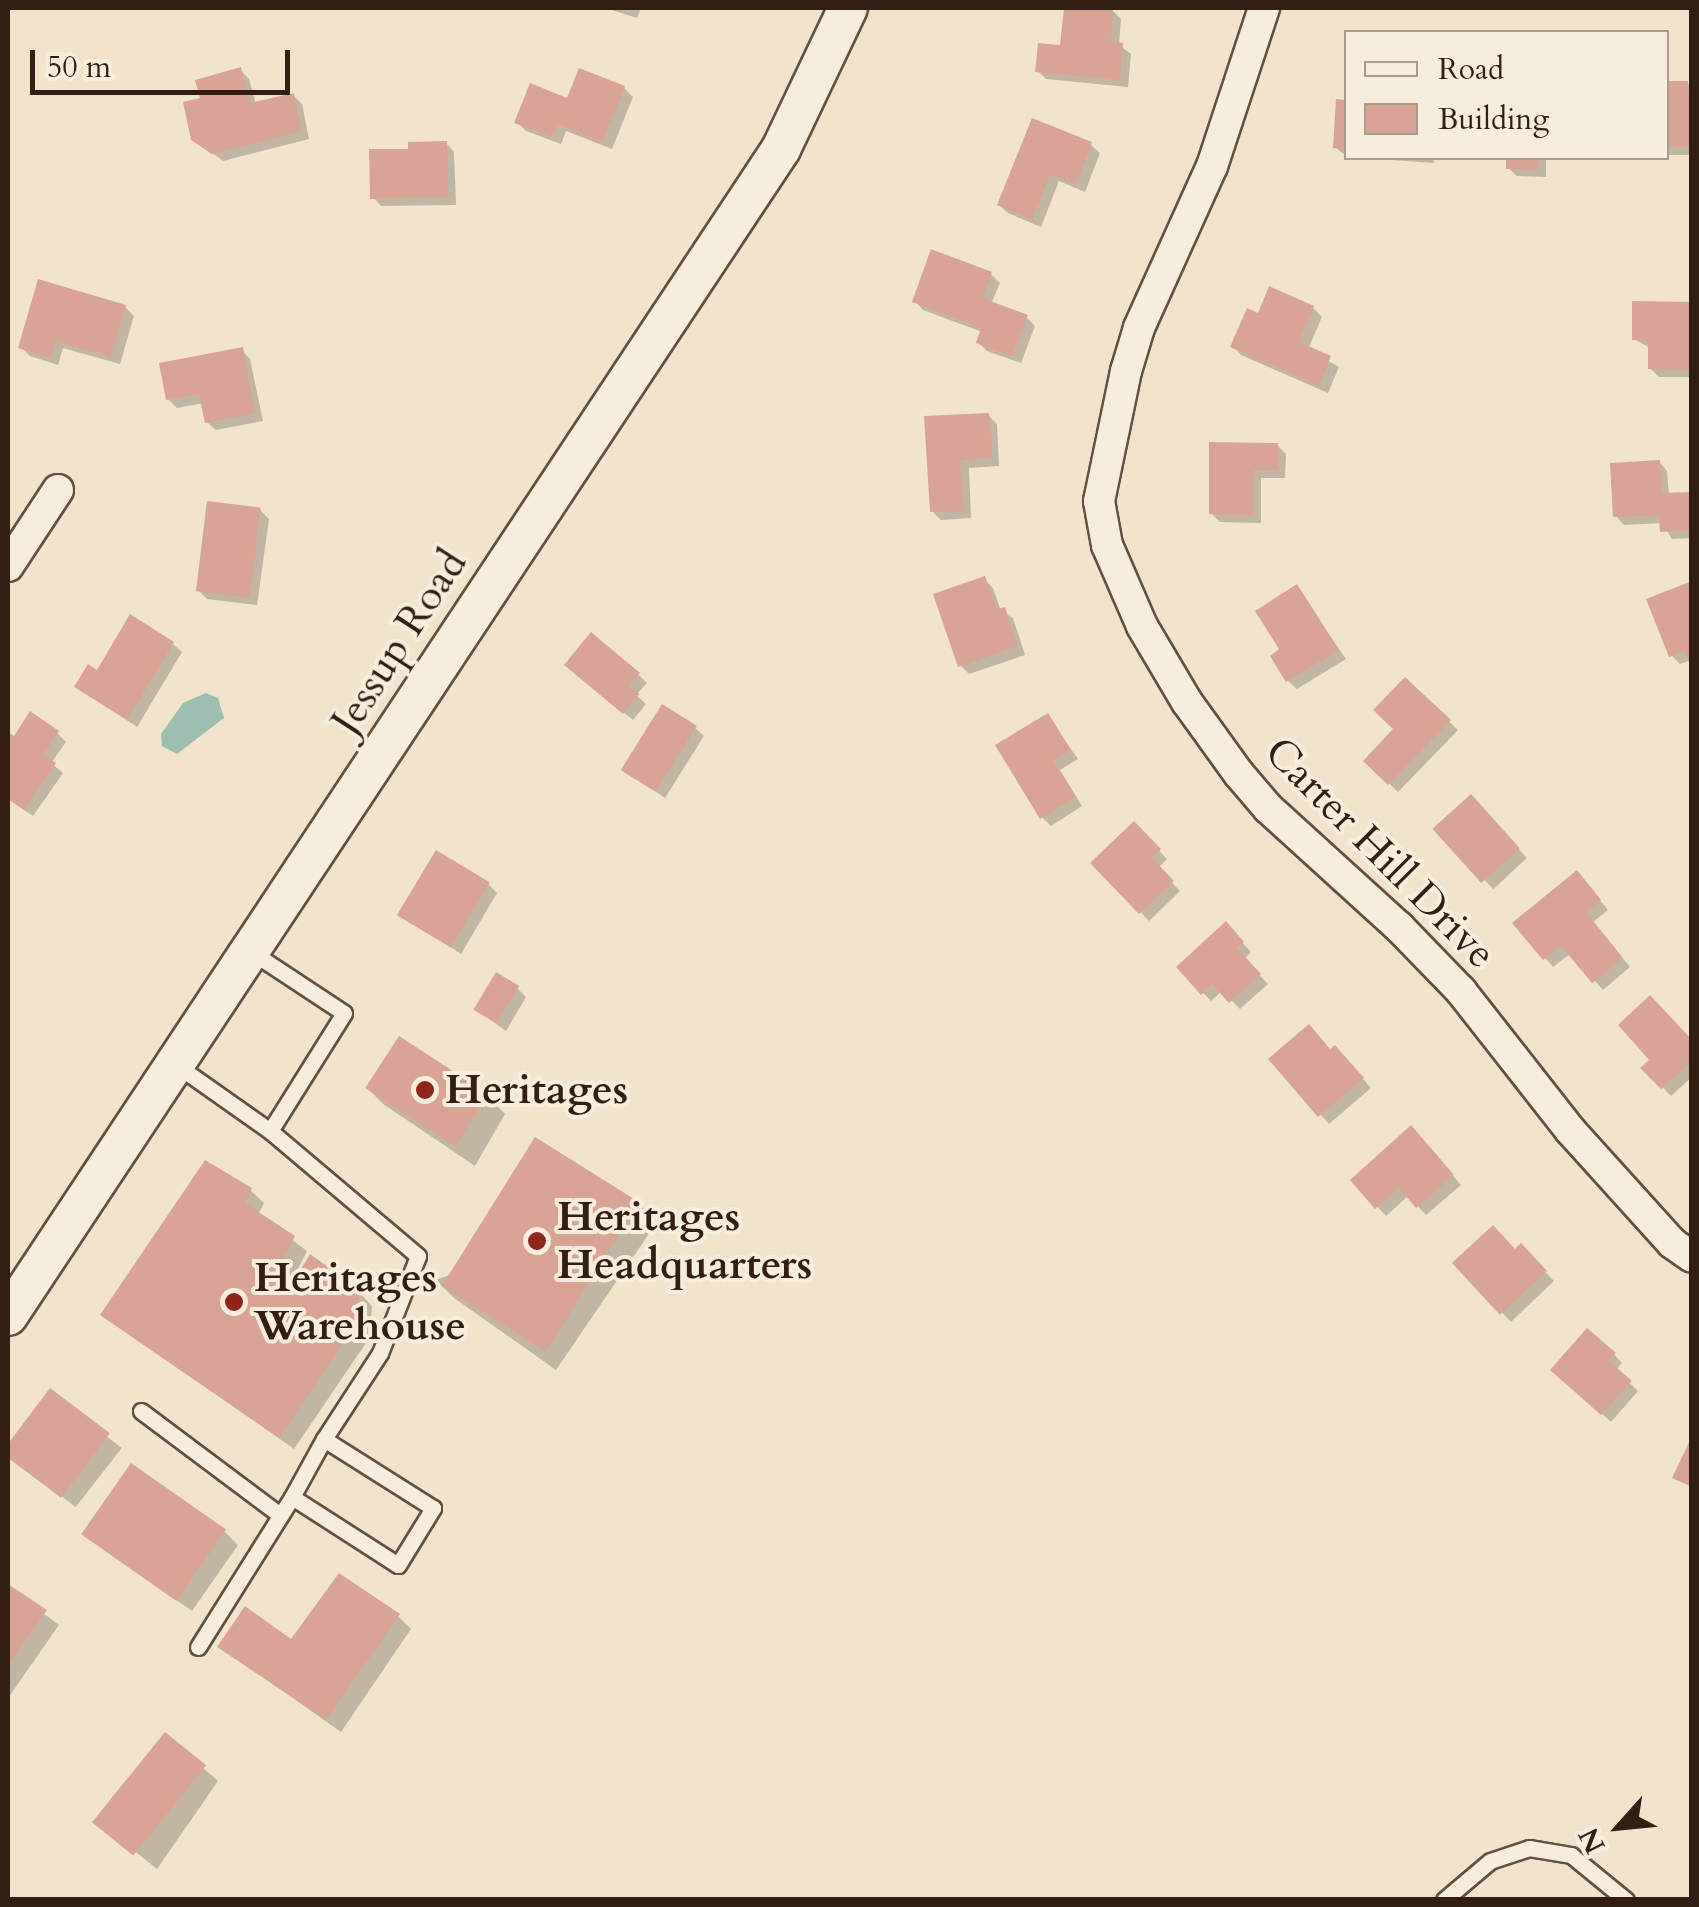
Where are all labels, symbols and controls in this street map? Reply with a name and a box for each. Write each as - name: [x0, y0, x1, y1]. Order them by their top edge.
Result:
- scale bar: [35, 30, 295, 92]
- legend: [1344, 30, 1669, 160]
- text: 50 m: [47, 47, 111, 88]
- text: Road: [1438, 49, 1504, 90]
- text: Building: [1438, 99, 1549, 140]
- street label: Jessup Road: [321, 540, 477, 744]
- street label: Carter Hill Drive: [1254, 727, 1506, 979]
- place label: Heritages: [445, 1065, 628, 1115]
- marker: Heritages: [414, 1079, 436, 1101]
- place label: Heritages Headquarters: [557, 1192, 812, 1290]
- marker: Heritages Headquarters: [526, 1230, 548, 1252]
- place label: Heritages Warehouse: [254, 1253, 466, 1352]
- marker: Heritages Warehouse: [223, 1291, 245, 1313]
- north arrow: [1569, 1777, 1669, 1877]
- text: N: [1570, 1821, 1615, 1860]

